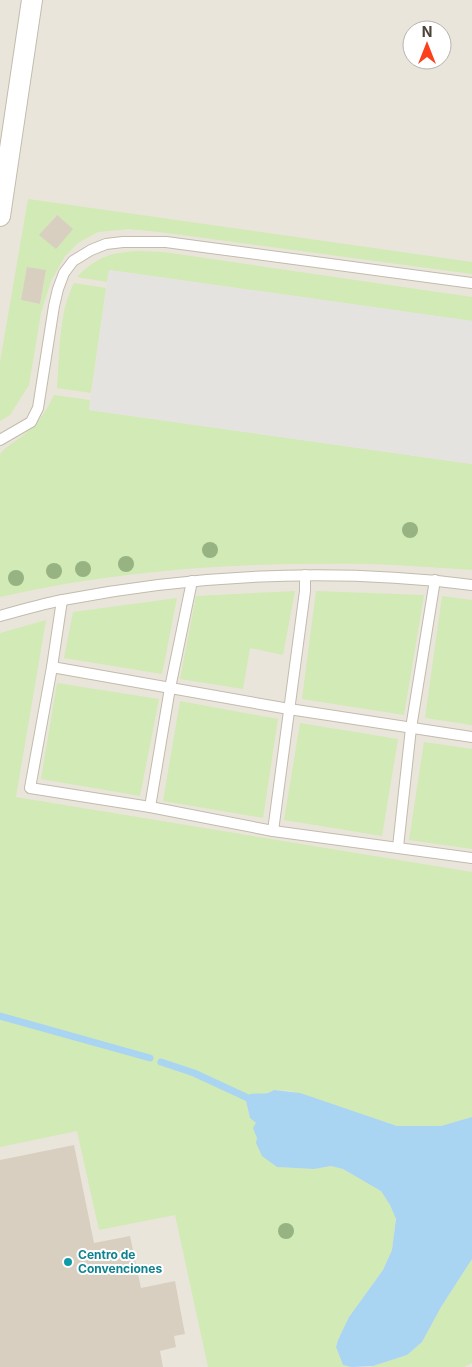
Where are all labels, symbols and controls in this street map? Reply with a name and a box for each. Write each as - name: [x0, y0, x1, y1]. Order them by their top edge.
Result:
- north arrow: [402, 20, 452, 70]
- text: N: [422, 23, 432, 40]
- place label: Centro de Convenciones: [78, 1247, 162, 1276]
- marker: Centro de Convenciones: [62, 1256, 74, 1268]

